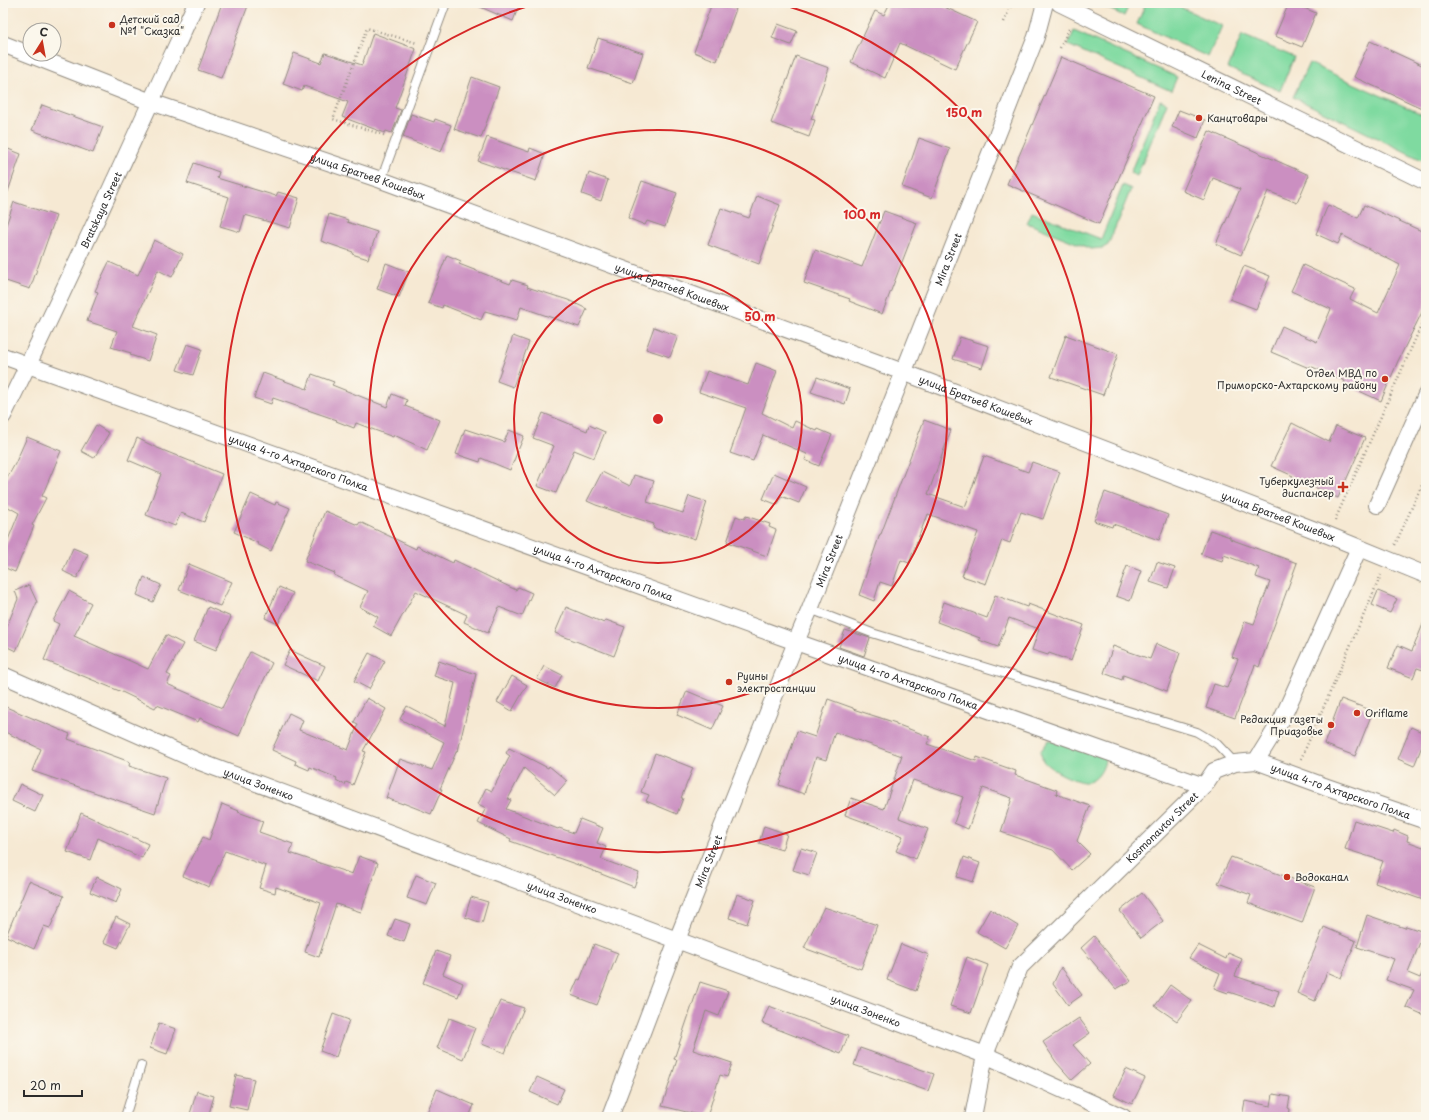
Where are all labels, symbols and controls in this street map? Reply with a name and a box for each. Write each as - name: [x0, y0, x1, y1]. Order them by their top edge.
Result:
- place label: Детский сад №1 "Сказка": [119, 11, 184, 38]
- marker: Детский сад №1 "Сказка": [107, 20, 117, 30]
- north arrow: [22, 22, 62, 62]
- text: С: [38, 23, 50, 41]
- street label: Lenina Street: [1199, 66, 1264, 108]
- text: 150 m: [946, 103, 982, 121]
- place label: Канцтовары: [1207, 110, 1268, 125]
- marker: Канцтовары: [1194, 113, 1204, 123]
- street label: улица Братьев Кошевых: [308, 149, 428, 203]
- street label: Bratskaya Street: [76, 169, 125, 251]
- text: 100 m: [843, 205, 881, 223]
- street label: Mira Street: [931, 231, 965, 288]
- street label: улица Братьев Кошевых: [613, 259, 732, 315]
- text: 50 m: [744, 307, 776, 325]
- place label: Отдел МВД по Приморско-Ахтарскому району: [1217, 365, 1377, 393]
- street label: улица Братьев Кошевых: [917, 371, 1035, 428]
- marker: Отдел МВД по Приморско-Ахтарскому району: [1380, 374, 1390, 384]
- centre of rings: [651, 412, 665, 426]
- street label: улица 4-го Ахтарского Полка: [227, 430, 371, 494]
- place label: Туберкулезный диспансер: [1259, 473, 1334, 500]
- marker: Туберкулезный диспансер: [1337, 481, 1349, 493]
- street label: улица Братьев Кошевых: [1219, 487, 1338, 544]
- street label: Mira Street: [811, 532, 846, 589]
- street label: улица 4-го Ахтарского Полка: [531, 540, 676, 604]
- street label: улица 4-го Ахтарского Полка: [836, 650, 981, 713]
- place label: Руины электростанции: [737, 668, 816, 695]
- marker: Руины электростанции: [724, 677, 734, 687]
- place label: Oriflame: [1365, 705, 1408, 720]
- marker: Oriflame: [1352, 708, 1362, 718]
- place label: Редакция газеты Приазовье: [1240, 711, 1324, 738]
- marker: Редакция газеты Приазовье: [1326, 720, 1336, 730]
- street label: улица 4-го Ахтарского Полка: [1269, 759, 1414, 822]
- street label: улица Зоненко: [222, 764, 296, 803]
- street label: Kosmonavtov Street: [1122, 788, 1201, 866]
- street label: Mira Street: [691, 833, 725, 890]
- place label: Водоканал: [1295, 869, 1349, 884]
- marker: Водоканал: [1282, 872, 1292, 882]
- street label: улица Зоненко: [525, 877, 600, 917]
- street label: улица Зоненко: [829, 990, 903, 1030]
- scale bar: [24, 1072, 82, 1098]
- text: 20 m: [30, 1076, 61, 1094]

